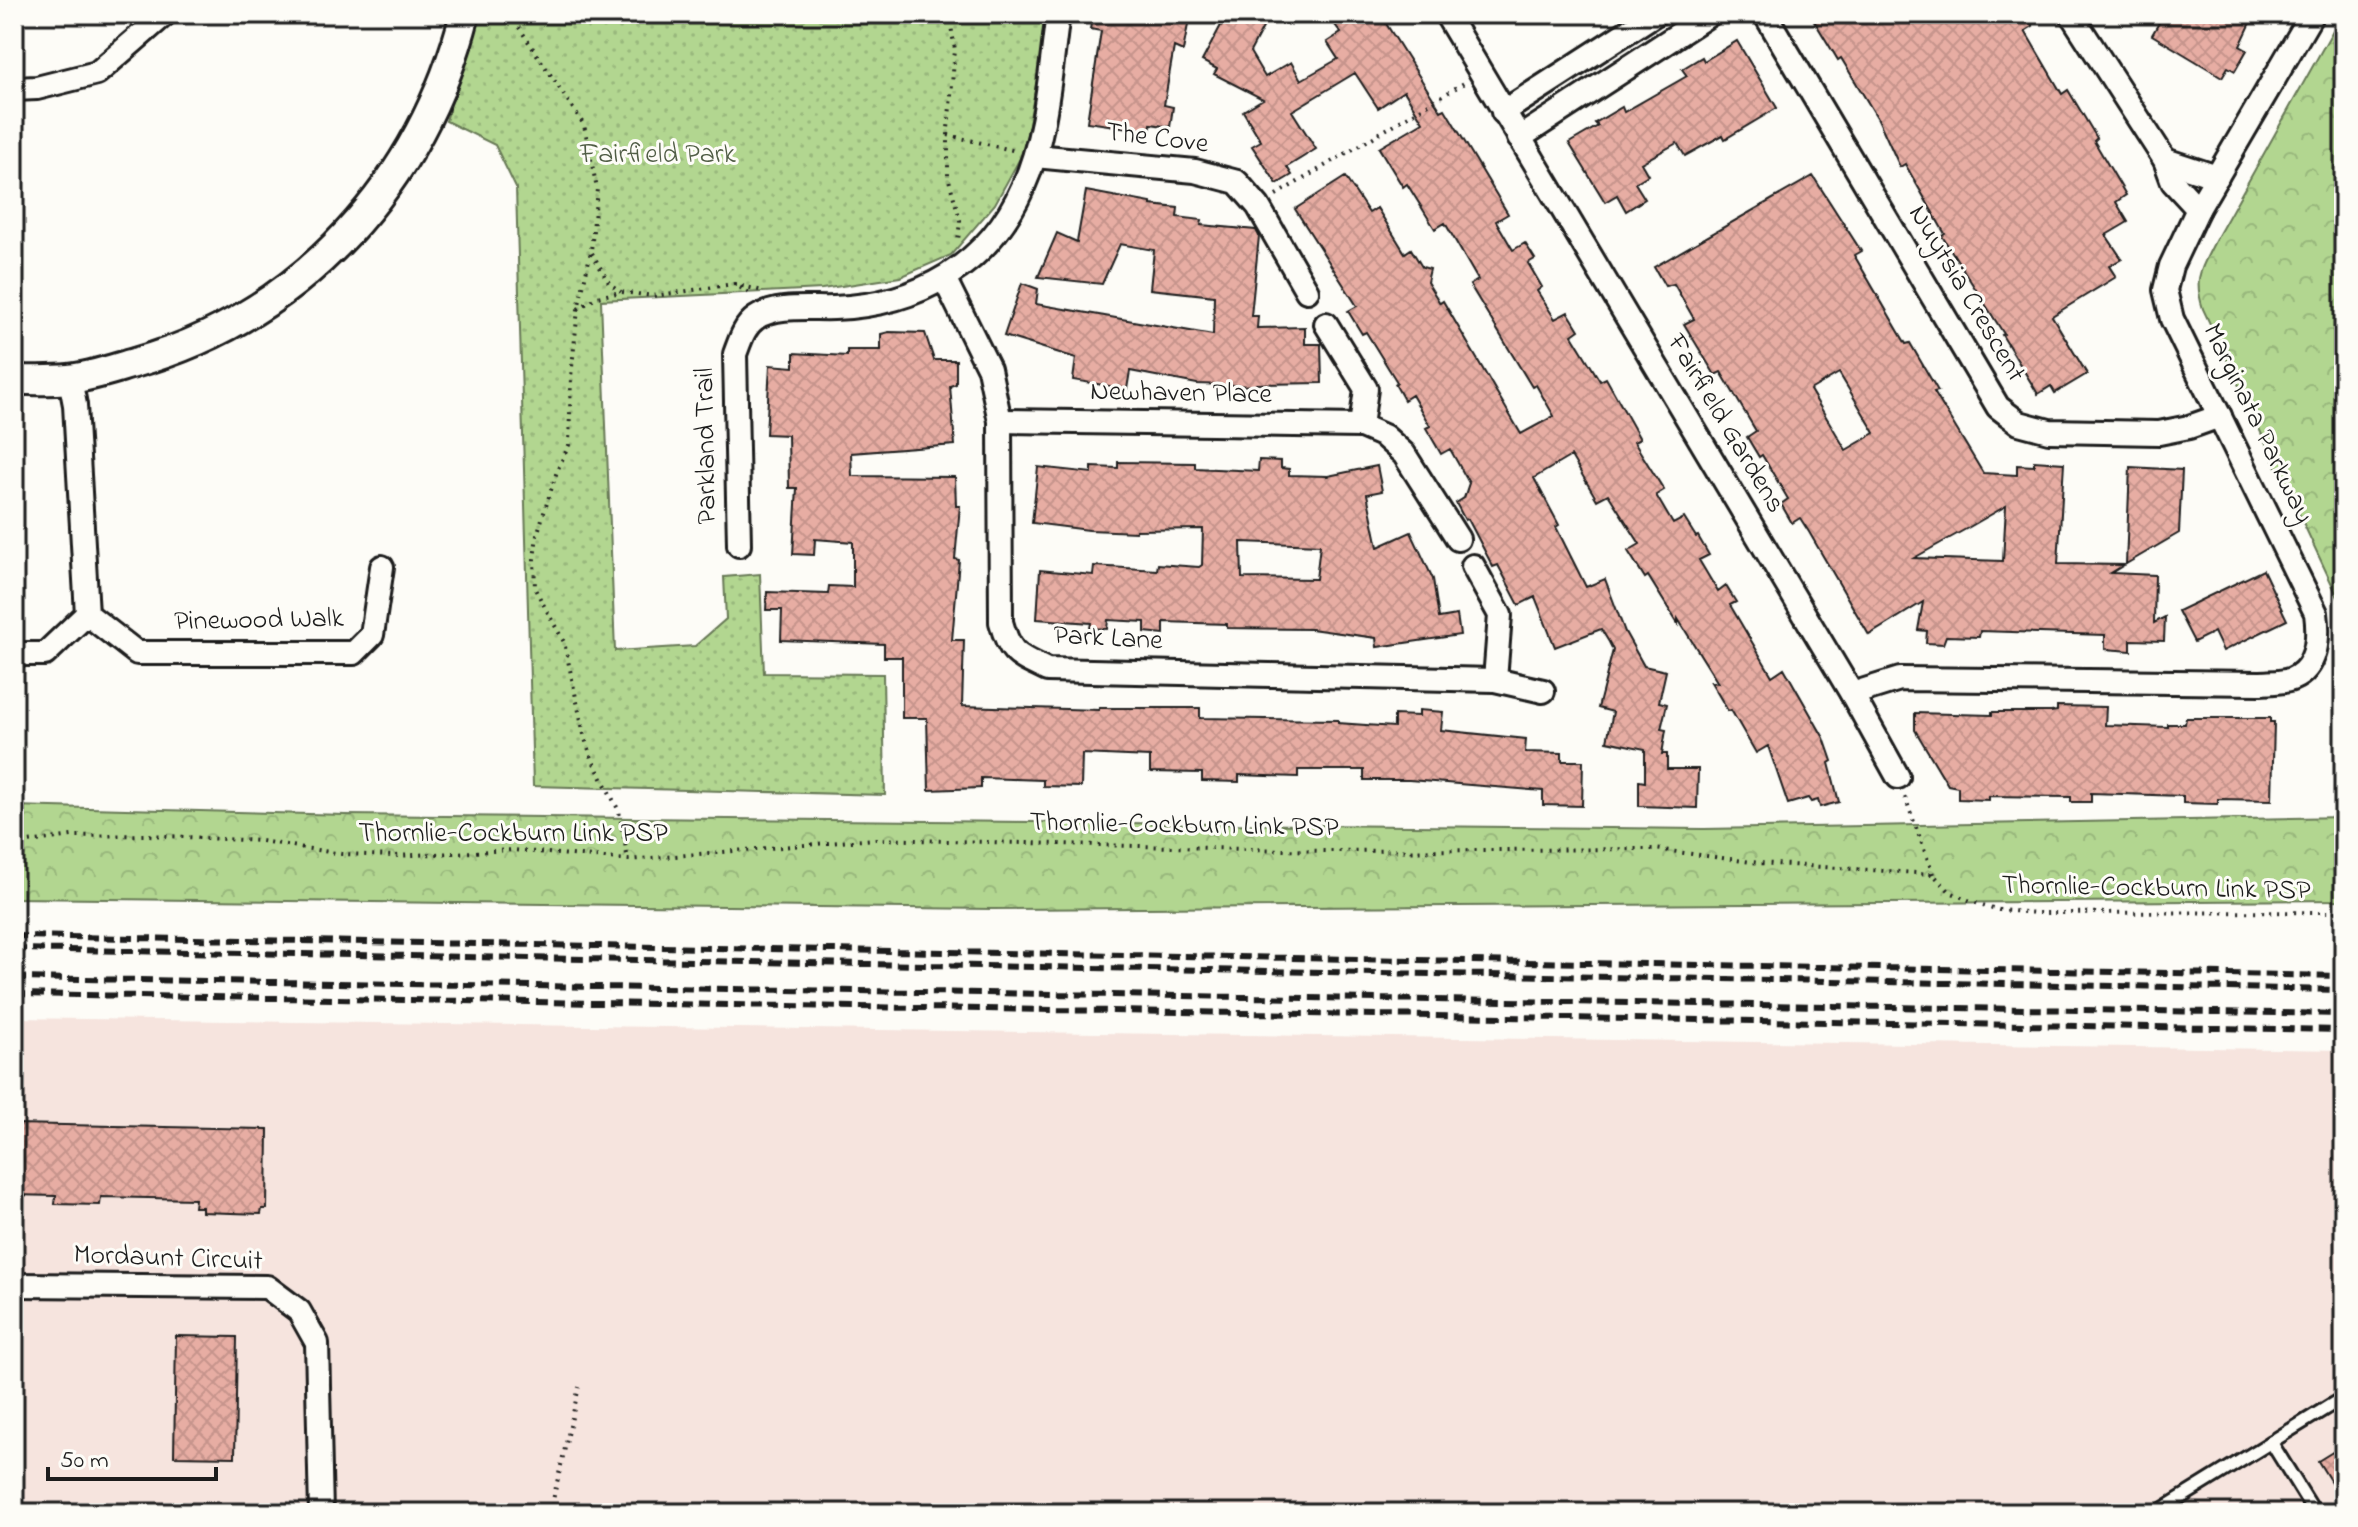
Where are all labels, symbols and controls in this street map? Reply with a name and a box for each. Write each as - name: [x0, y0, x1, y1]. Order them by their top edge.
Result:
- street label: The Cove: [1103, 112, 1211, 166]
- park label: Fairfield Park: [579, 135, 737, 176]
- street label: Nuytsia Crescent: [1897, 198, 2035, 390]
- street label: Marginata Parkway: [2191, 317, 2323, 531]
- street label: Fairfield Gardens: [1655, 326, 1795, 521]
- street label: Parkland Trail: [685, 367, 729, 525]
- street label: Newhaven Place: [1090, 372, 1273, 416]
- street label: Pinewood Walk: [174, 599, 345, 643]
- street label: Park Lane: [1052, 616, 1164, 662]
- street label: Thornlie-Cockburn Link PSP: [1029, 803, 1340, 849]
- street label: Thornlie-Cockburn Link PSP: [358, 814, 668, 855]
- street label: Thornlie-Cockburn Link PSP: [2001, 866, 2312, 912]
- street label: Mordaunt Circuit: [73, 1235, 263, 1283]
- scale bar: [48, 1431, 216, 1481]
- text: 50 m: [60, 1444, 109, 1479]

